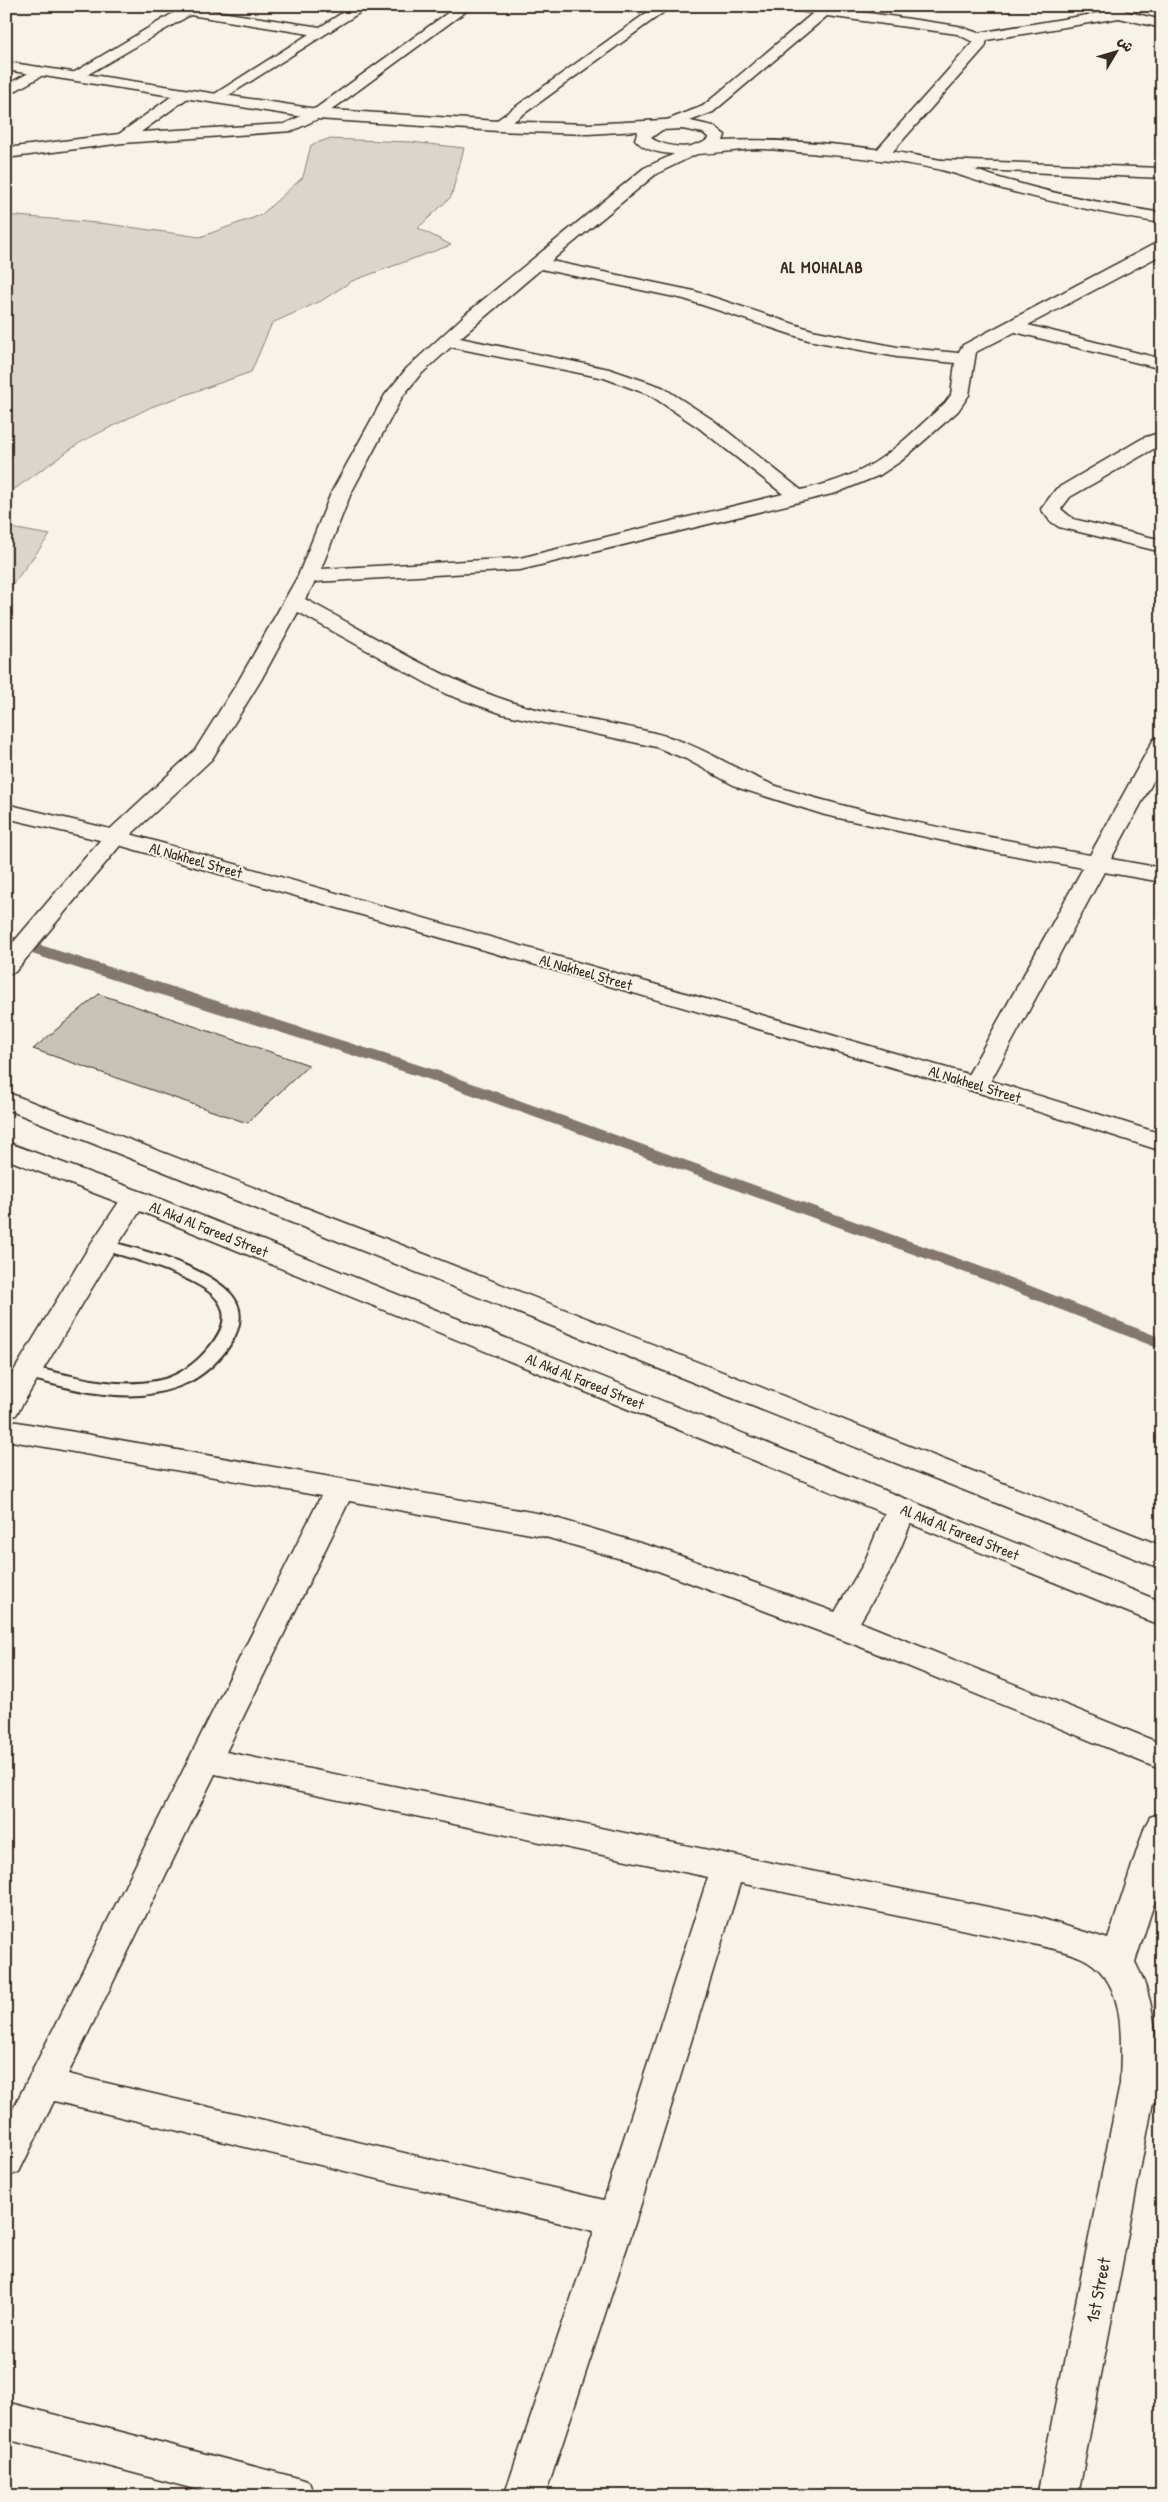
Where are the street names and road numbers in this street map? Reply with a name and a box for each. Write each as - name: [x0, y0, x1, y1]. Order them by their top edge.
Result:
- street label: Al Nakheel Street: [147, 837, 246, 883]
- street label: Al Nakheel Street: [537, 949, 636, 995]
- street label: Al Nakheel Street: [926, 1060, 1025, 1108]
- street label: Al Akd Al Fareed Street: [147, 1196, 272, 1263]
- street label: Al Akd Al Fareed Street: [523, 1348, 648, 1415]
- street label: Al Akd Al Fareed Street: [898, 1499, 1023, 1566]
- street label: 1st Street: [1079, 2255, 1117, 2325]

